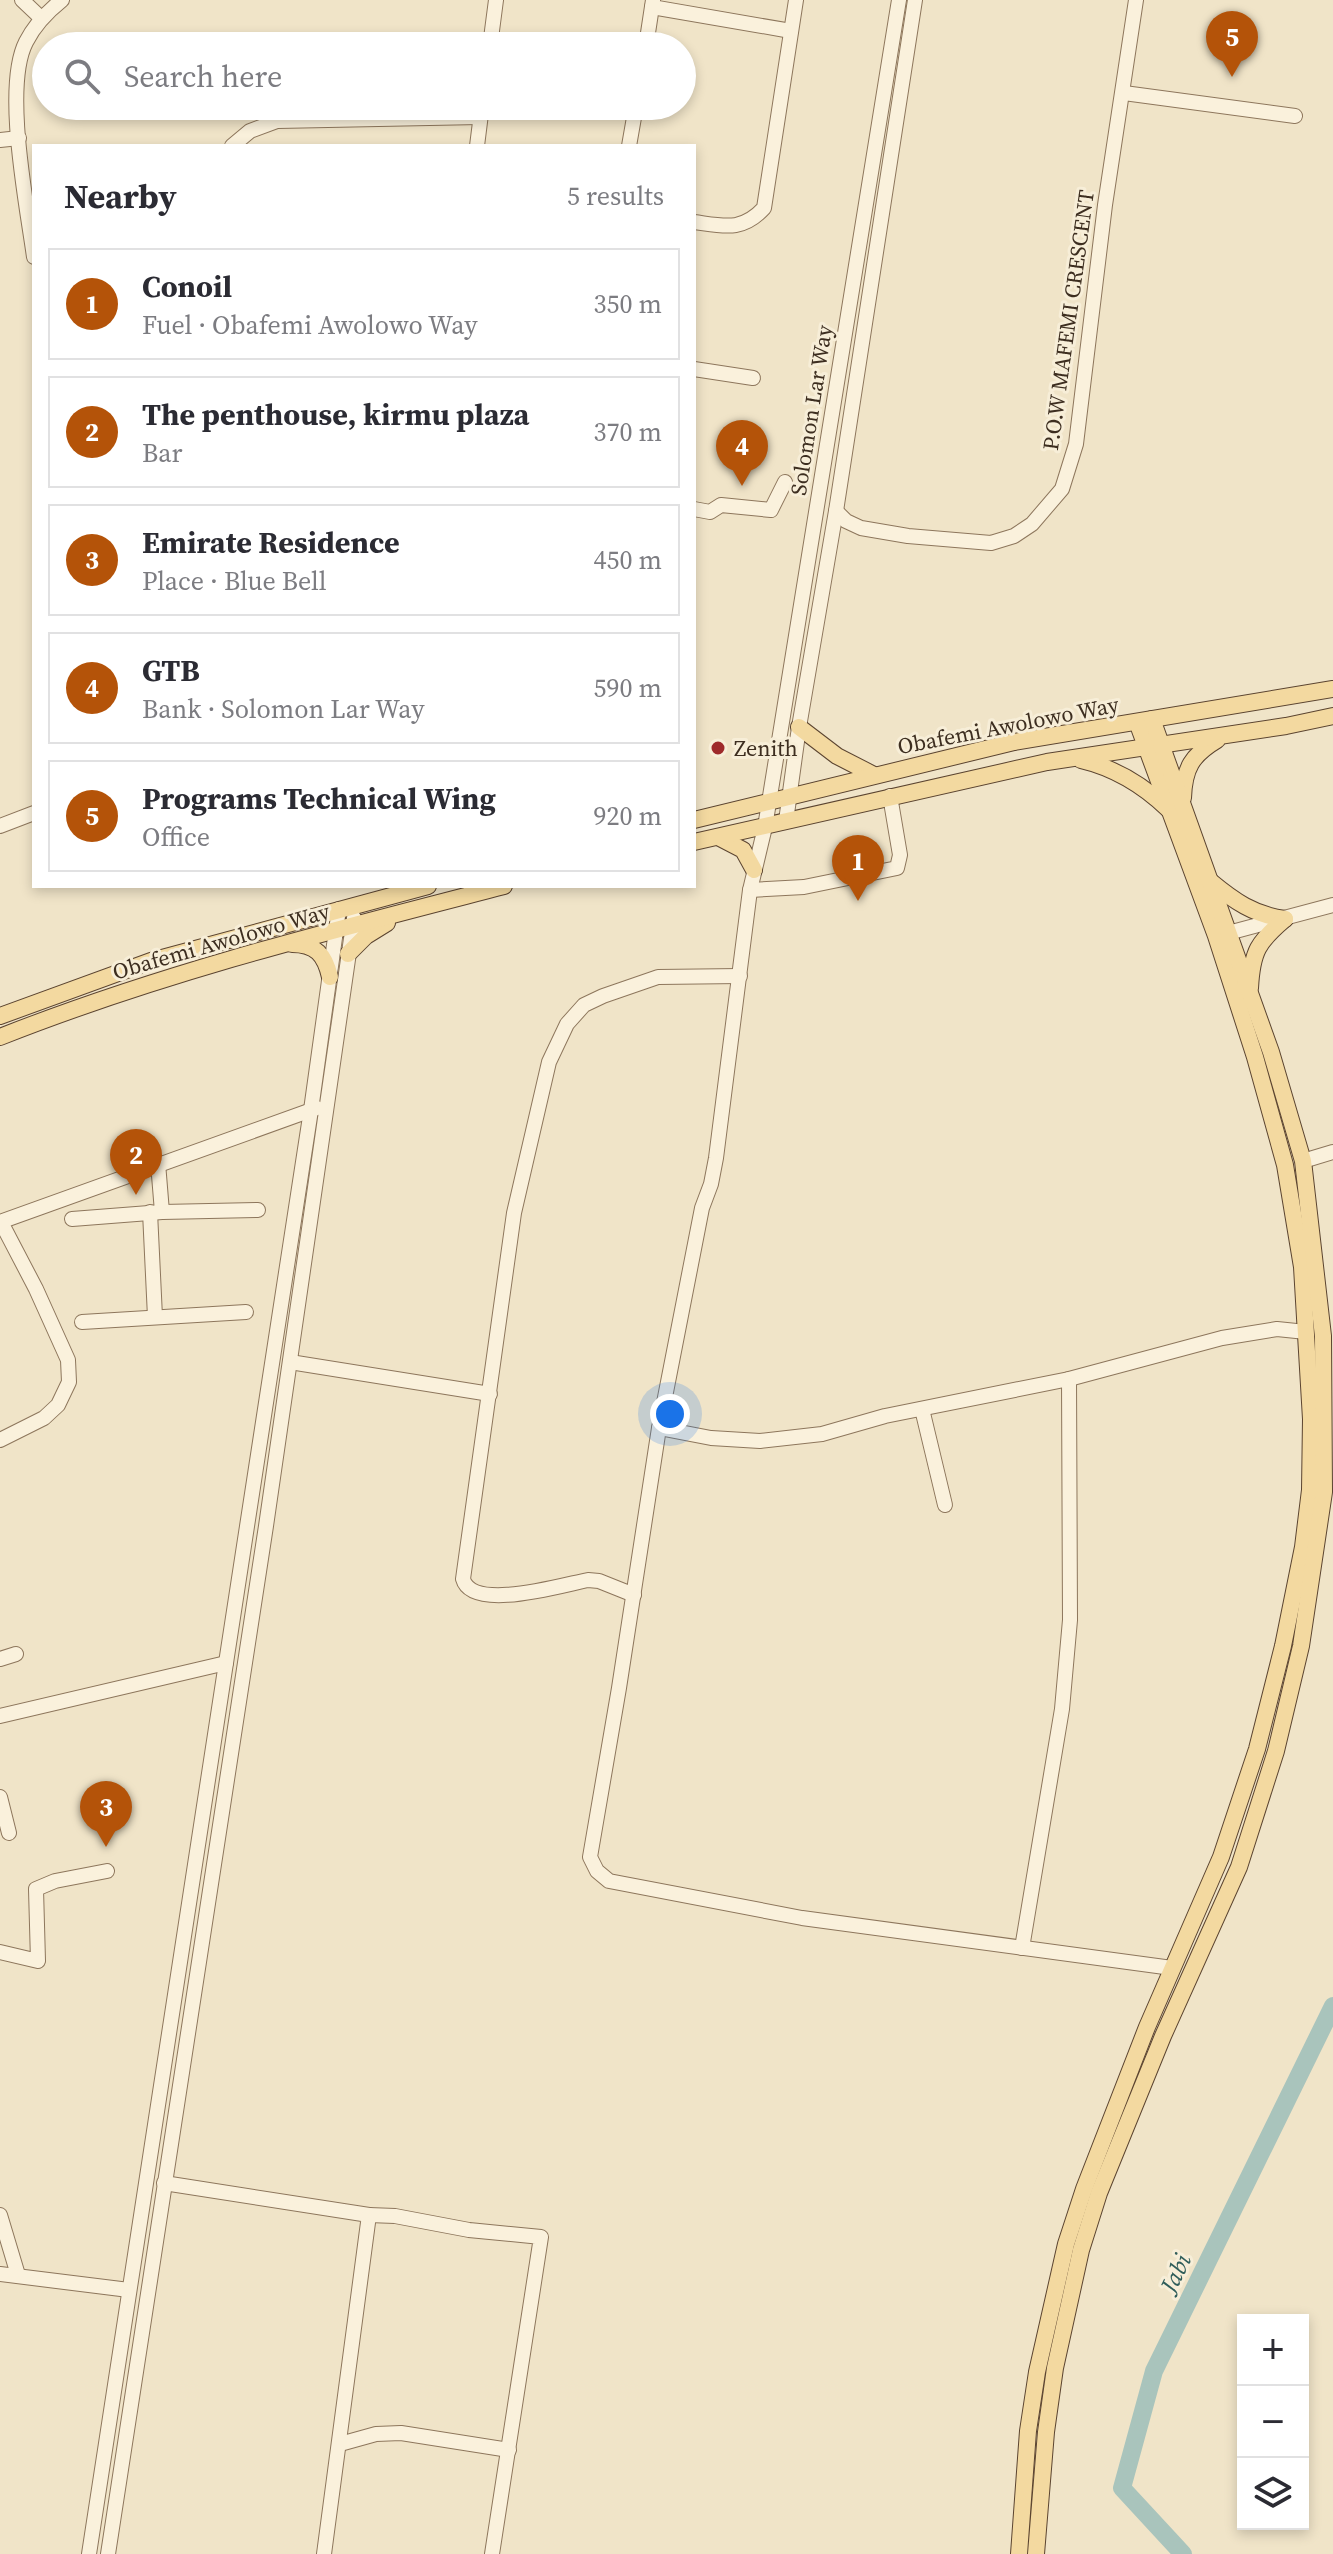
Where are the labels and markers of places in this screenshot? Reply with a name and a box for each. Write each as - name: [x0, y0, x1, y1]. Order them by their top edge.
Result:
- pin: 5: [1206, 11, 1258, 77]
- pin: 4: [716, 420, 768, 486]
- place label: Zenith: [734, 733, 798, 763]
- marker: Zenith: [709, 739, 727, 757]
- pin: 1: [832, 835, 884, 901]
- pin: 2: [110, 1129, 162, 1195]
- pin: 3: [80, 1781, 132, 1847]

